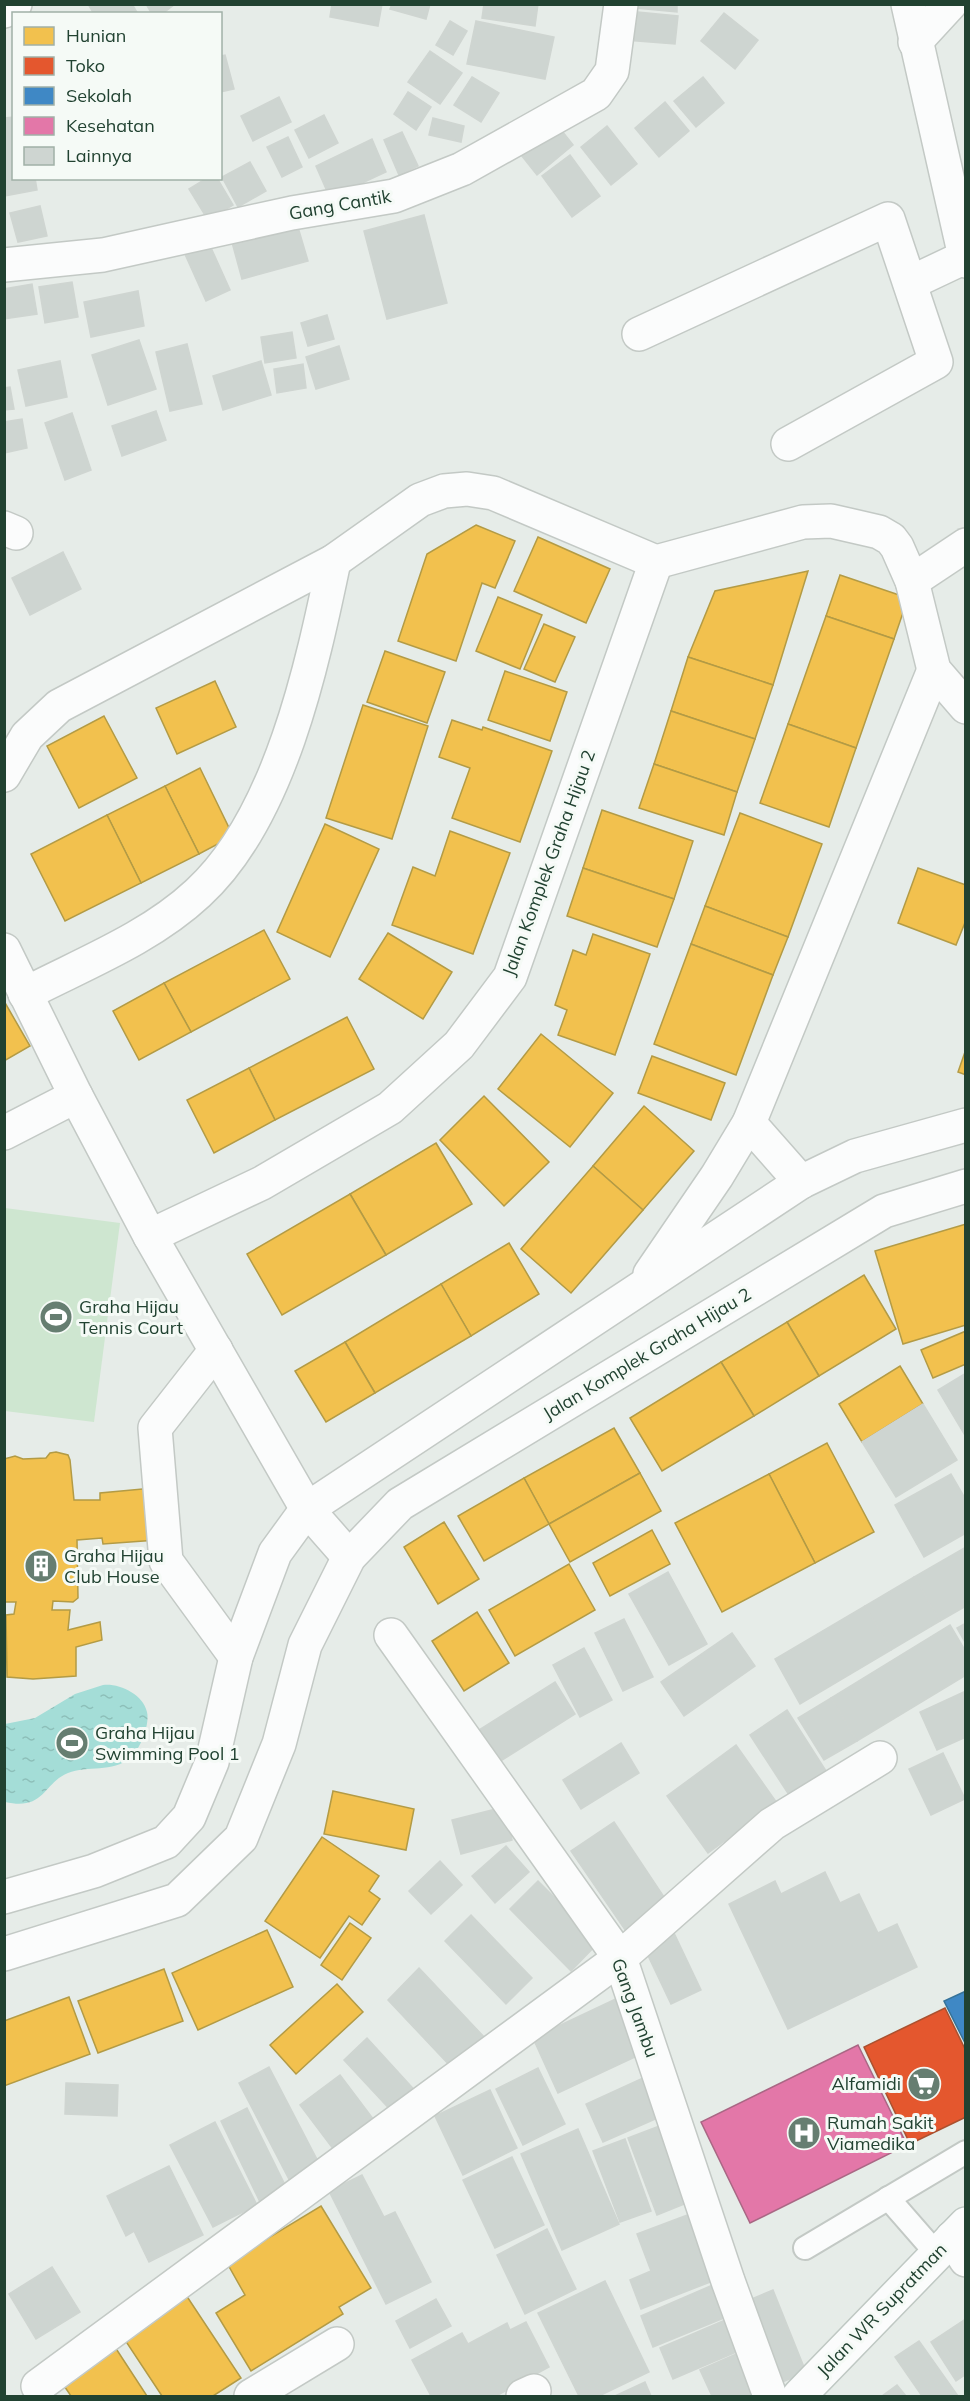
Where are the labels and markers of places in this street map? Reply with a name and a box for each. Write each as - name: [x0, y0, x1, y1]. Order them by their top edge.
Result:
- place label: Graha Hijau Tennis Court: [79, 1295, 183, 1339]
- sports icon: Graha Hijau Tennis Court: [38, 1299, 74, 1335]
- place label: Graha Hijau Club House: [64, 1544, 164, 1588]
- building icon: Graha Hijau Club House: [23, 1548, 59, 1584]
- place label: Graha Hijau Swimming Pool 1: [95, 1721, 240, 1765]
- sports icon: Graha Hijau Swimming Pool 1: [54, 1725, 90, 1761]
- supermarket icon: Alfamidi: [906, 2066, 942, 2102]
- place label: Alfamidi: [832, 2072, 901, 2095]
- place label: Rumah Sakit Viamedika: [827, 2111, 934, 2155]
- hospital icon: Rumah Sakit Viamedika: [786, 2115, 822, 2151]

